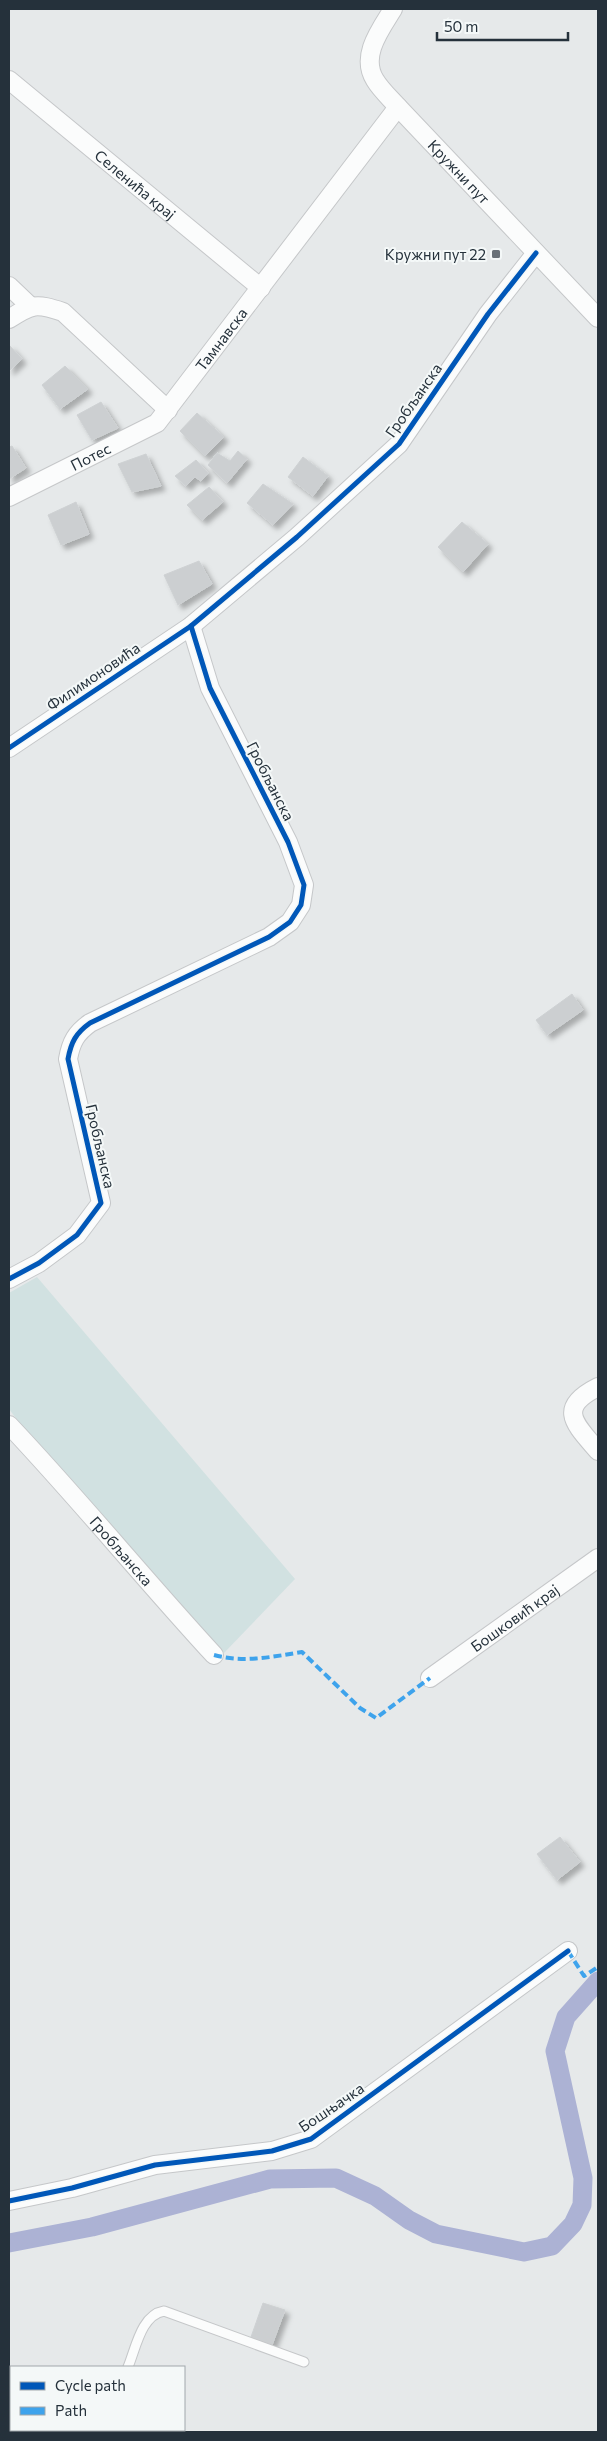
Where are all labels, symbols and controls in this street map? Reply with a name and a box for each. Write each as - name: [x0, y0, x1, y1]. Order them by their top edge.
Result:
- scale bar: [437, 10, 568, 42]
- text: 50 m: [444, 17, 478, 35]
- street label: Кружни пут: [424, 136, 494, 207]
- street label: Селенића крај: [91, 146, 180, 223]
- place label: Кружни пут 22: [385, 245, 486, 263]
- marker: Кружни пут 22: [490, 248, 502, 260]
- street label: Тамнавска: [191, 304, 251, 374]
- street label: Гробљанска: [381, 360, 445, 440]
- street label: Потес: [67, 439, 113, 474]
- street label: Филимоновића: [43, 638, 143, 714]
- street label: Гробљанска: [243, 739, 299, 823]
- street label: Гробљанска: [83, 1102, 119, 1190]
- street label: Гробљанска: [87, 1512, 157, 1589]
- street label: Бошковић крај: [467, 1580, 562, 1655]
- street label: Бошњачка: [295, 2079, 367, 2135]
- legend: [10, 2366, 185, 2431]
- text: Cycle path: [55, 2376, 126, 2394]
- text: Path: [55, 2401, 87, 2419]

